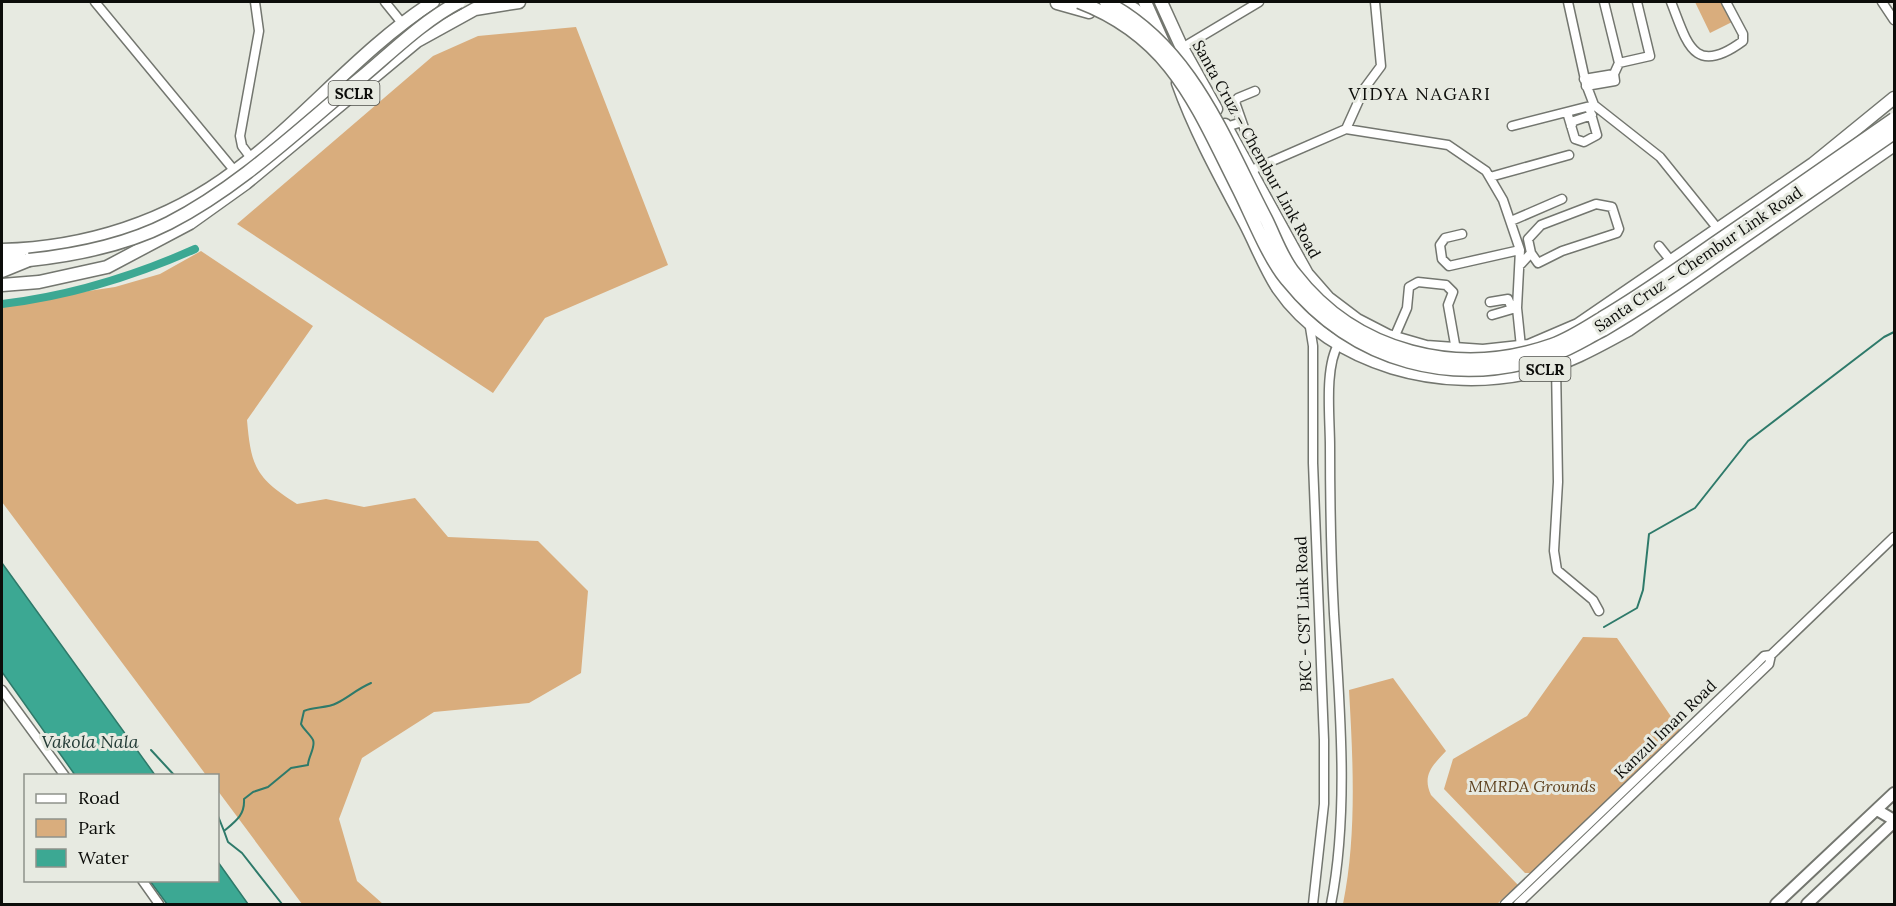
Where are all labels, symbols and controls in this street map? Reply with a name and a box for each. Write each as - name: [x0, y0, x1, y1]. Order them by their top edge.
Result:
- street label: Santa Cruz – Chembur Link Road: [1189, 36, 1326, 262]
- road number: SCLR: [328, 81, 380, 105]
- district label: VIDYA NAGARI: [1348, 82, 1491, 105]
- street label: Santa Cruz – Chembur Link Road: [1590, 182, 1806, 336]
- road number: SCLR: [1520, 357, 1570, 381]
- street label: BKC - CST Link Road: [1290, 535, 1316, 692]
- street label: Kanzul Iman Road: [1610, 675, 1720, 783]
- water label: Vakola Nala: [41, 730, 139, 753]
- legend: [24, 774, 219, 882]
- park label: MMRDA Grounds: [1468, 776, 1596, 796]
- text: Road: [78, 786, 120, 809]
- text: Park: [78, 816, 116, 839]
- text: Water: [78, 846, 129, 869]

